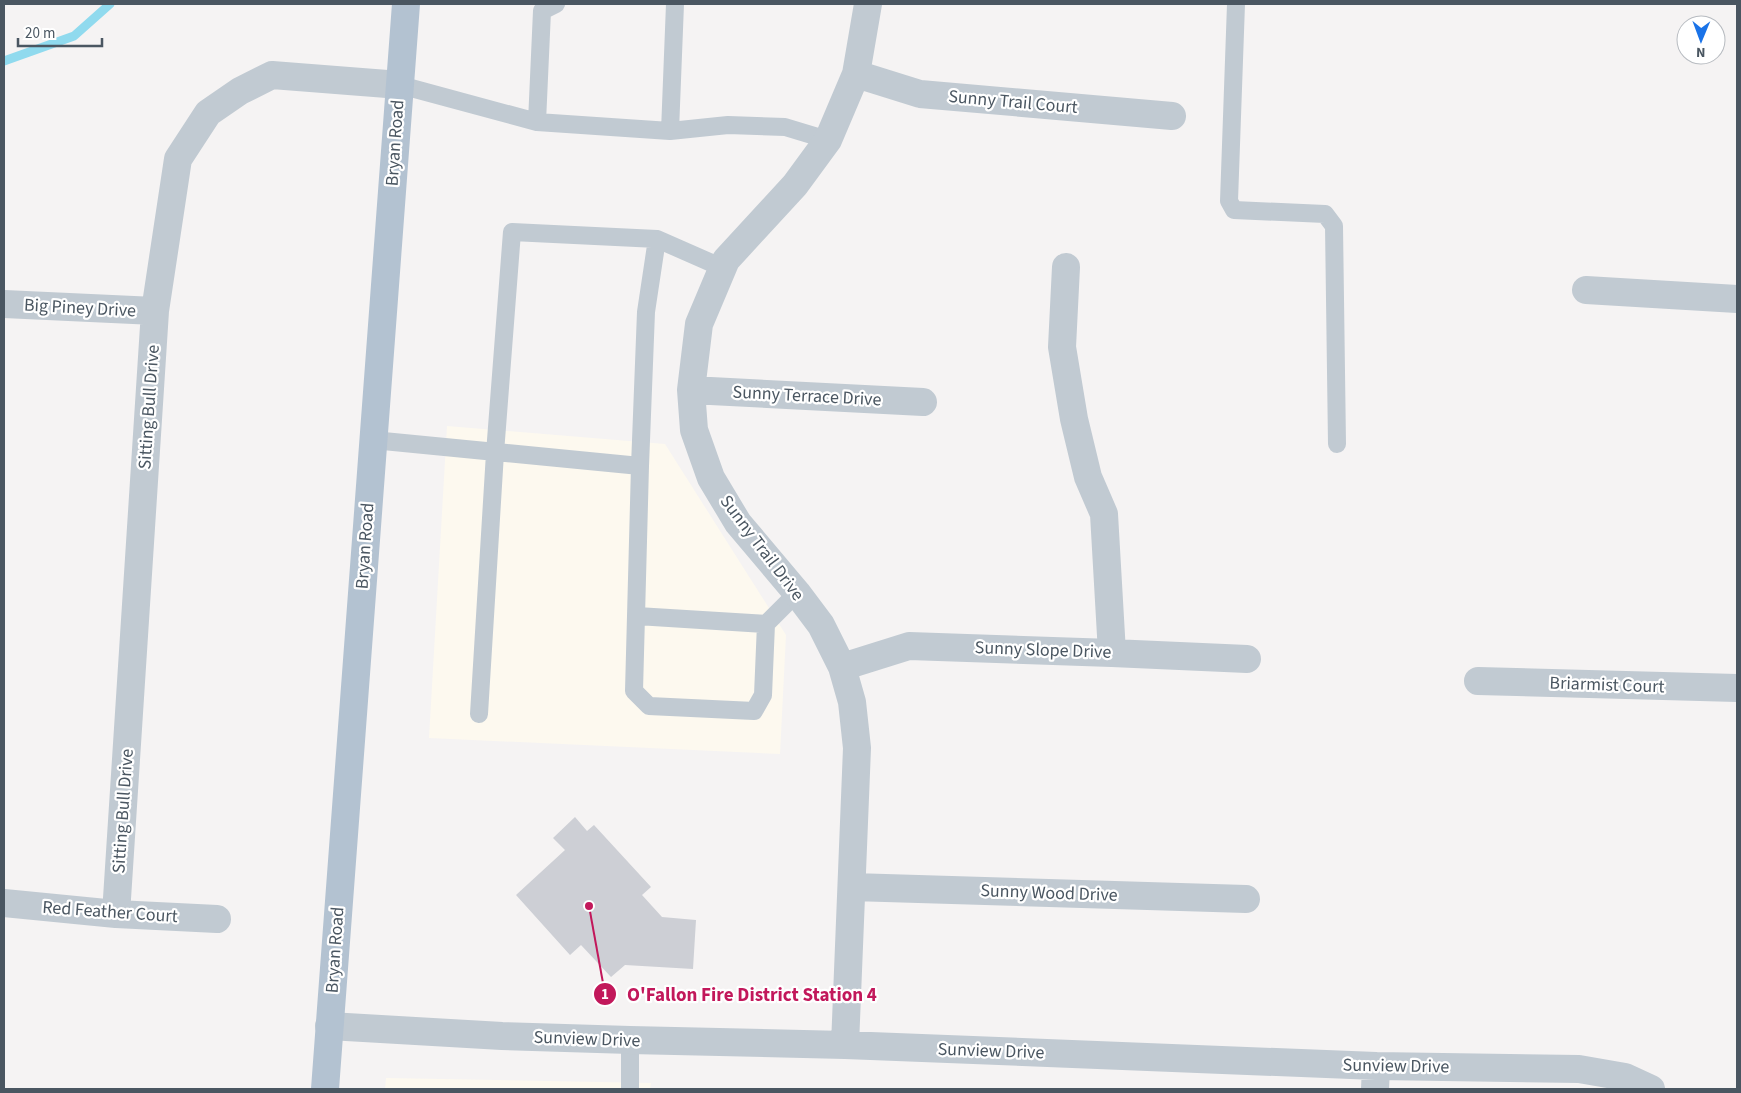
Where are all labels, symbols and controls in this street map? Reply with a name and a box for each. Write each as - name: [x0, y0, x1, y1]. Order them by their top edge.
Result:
- scale bar: [18, 15, 101, 47]
- north arrow: [1676, 15, 1726, 65]
- text: 20 m: [25, 23, 55, 44]
- text: N: [1696, 42, 1706, 62]
- street label: Sunny Trail Court: [947, 84, 1079, 120]
- street label: Bryan Road: [380, 99, 410, 187]
- street label: Big Piney Drive: [23, 293, 137, 323]
- street label: Sitting Bull Drive: [132, 344, 166, 470]
- street label: Sunny Terrace Drive: [732, 380, 882, 412]
- street label: Sunny Trail Drive: [714, 490, 810, 606]
- street label: Bryan Road: [350, 502, 380, 590]
- street label: Sunny Slope Drive: [974, 635, 1112, 665]
- street label: Briarmist Court: [1549, 671, 1665, 699]
- street label: Sitting Bull Drive: [106, 748, 140, 874]
- street label: Sunny Wood Drive: [980, 878, 1118, 908]
- street label: Red Feather Court: [42, 895, 178, 929]
- street label: Bryan Road: [320, 906, 350, 994]
- callout: O'Fallon Fire District Station 4: [592, 977, 887, 1011]
- text: O'Fallon Fire District Station 4: [627, 982, 877, 1009]
- text: 1: [601, 984, 609, 1005]
- street label: Sunview Drive: [533, 1025, 641, 1053]
- street label: Sunview Drive: [937, 1037, 1045, 1065]
- street label: Sunview Drive: [1342, 1053, 1450, 1079]

